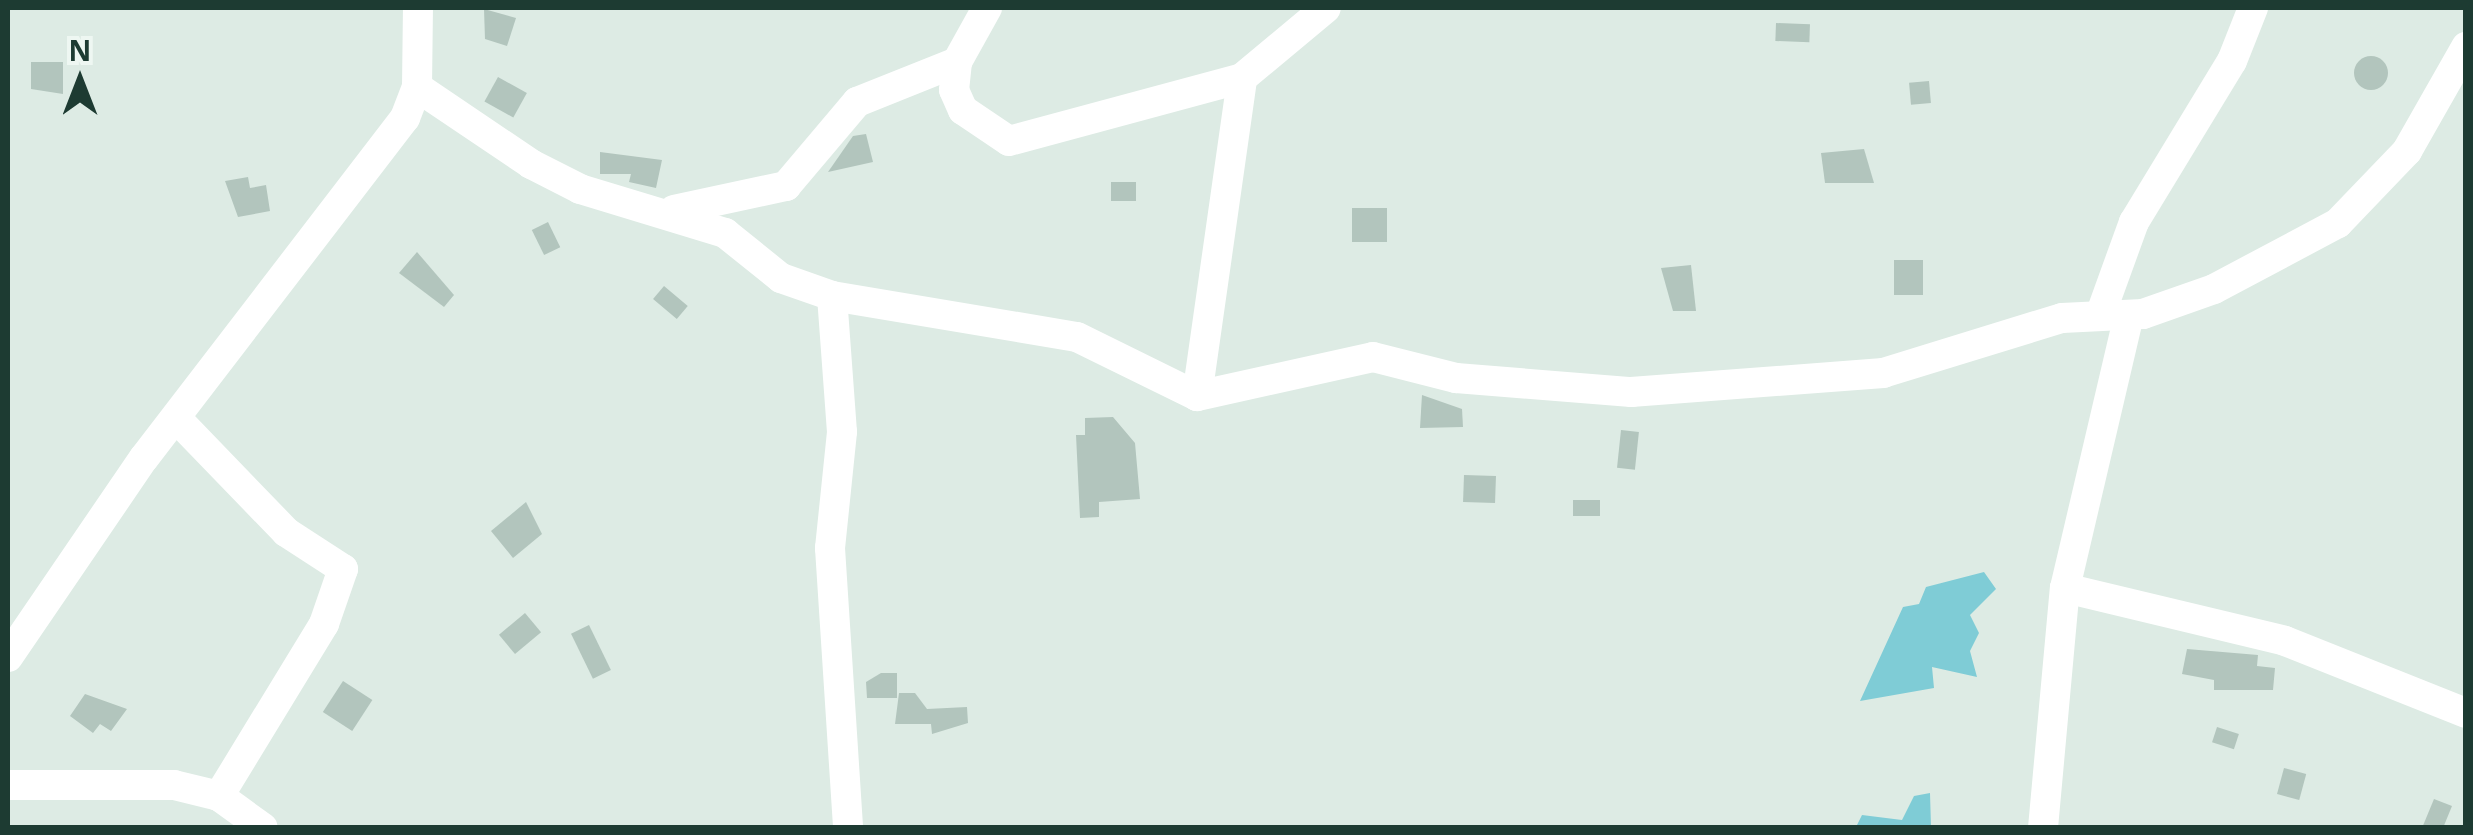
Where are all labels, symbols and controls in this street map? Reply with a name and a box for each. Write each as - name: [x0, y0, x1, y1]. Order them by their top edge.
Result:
- north arrow: [30, 30, 130, 130]
- text: N: [69, 31, 91, 69]

